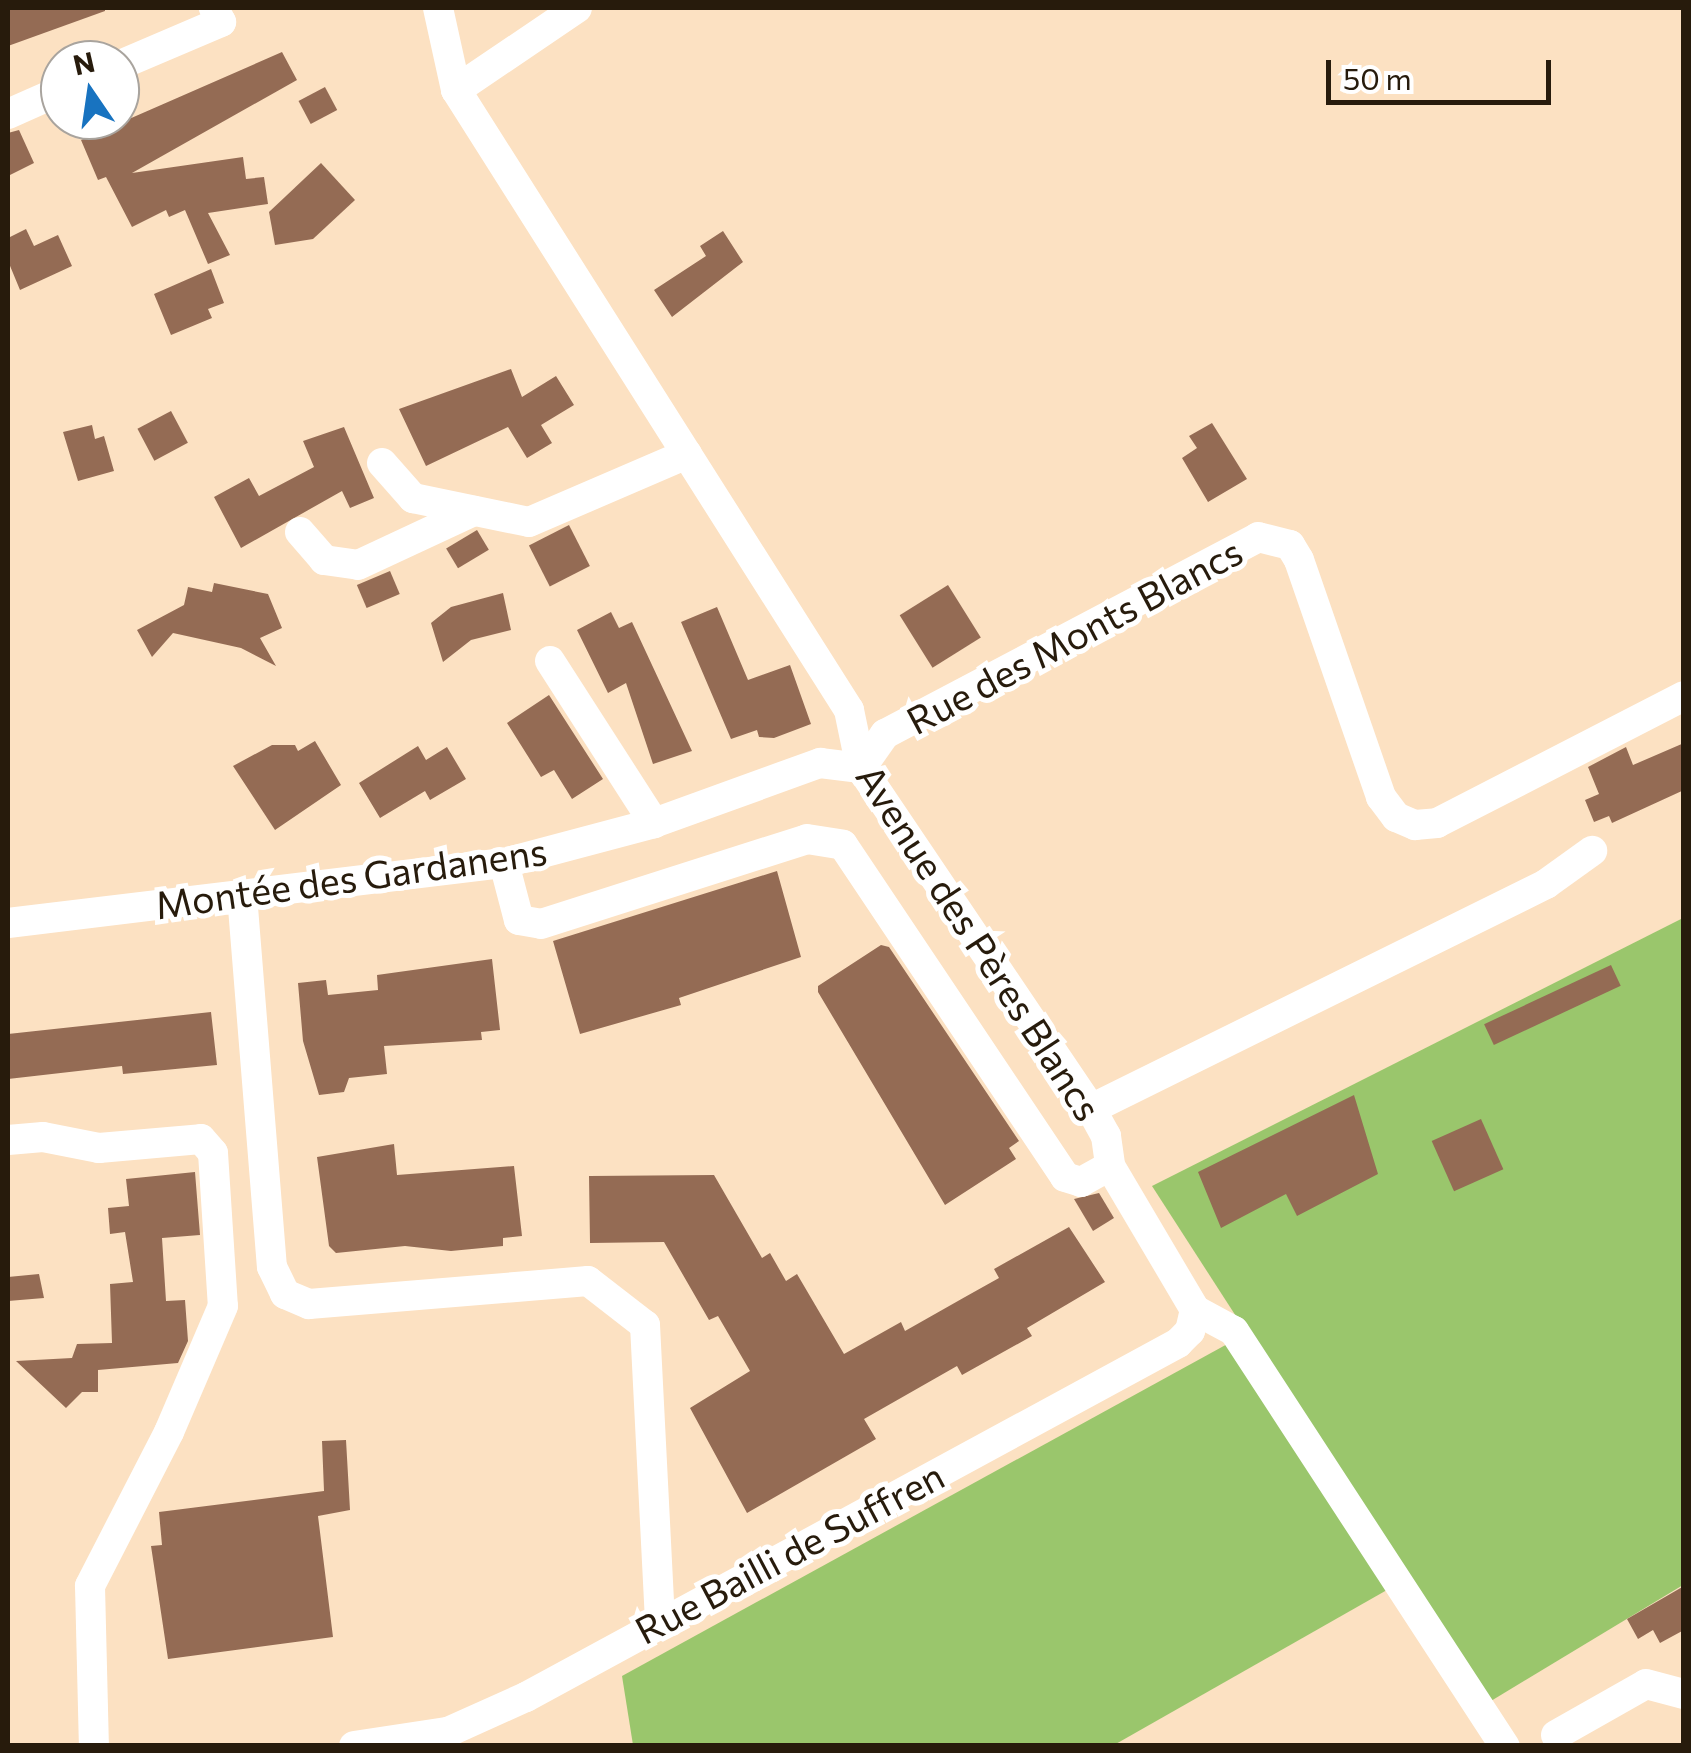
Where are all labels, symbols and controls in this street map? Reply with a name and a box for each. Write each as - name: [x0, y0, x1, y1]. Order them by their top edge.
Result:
- north arrow: [40, 40, 140, 140]
- scale bar: [1331, 40, 1556, 102]
- text: N: [70, 44, 98, 82]
- text: 50 m: [1343, 59, 1412, 96]
- street label: Rue des Monts Blancs: [899, 527, 1249, 743]
- street label: Avenue des Pères Blancs: [848, 756, 1112, 1128]
- street label: Montée des Gardanens: [152, 827, 550, 927]
- street label: Rue Bailli de Suffren: [627, 1451, 951, 1653]

